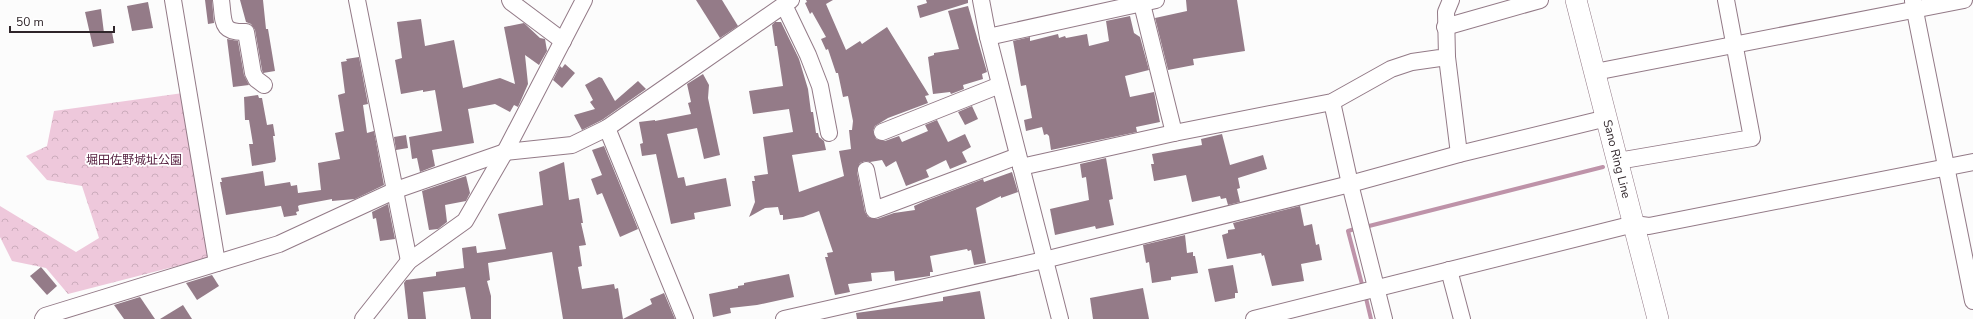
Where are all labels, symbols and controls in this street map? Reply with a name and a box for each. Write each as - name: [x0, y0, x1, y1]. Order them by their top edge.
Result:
- scale bar: [10, 8, 114, 34]
- text: 50 m: [16, 14, 44, 30]
- street label: Sano Ring Line: [1599, 118, 1635, 200]
- park label: 堀田佐野城址公園: [86, 152, 182, 168]

